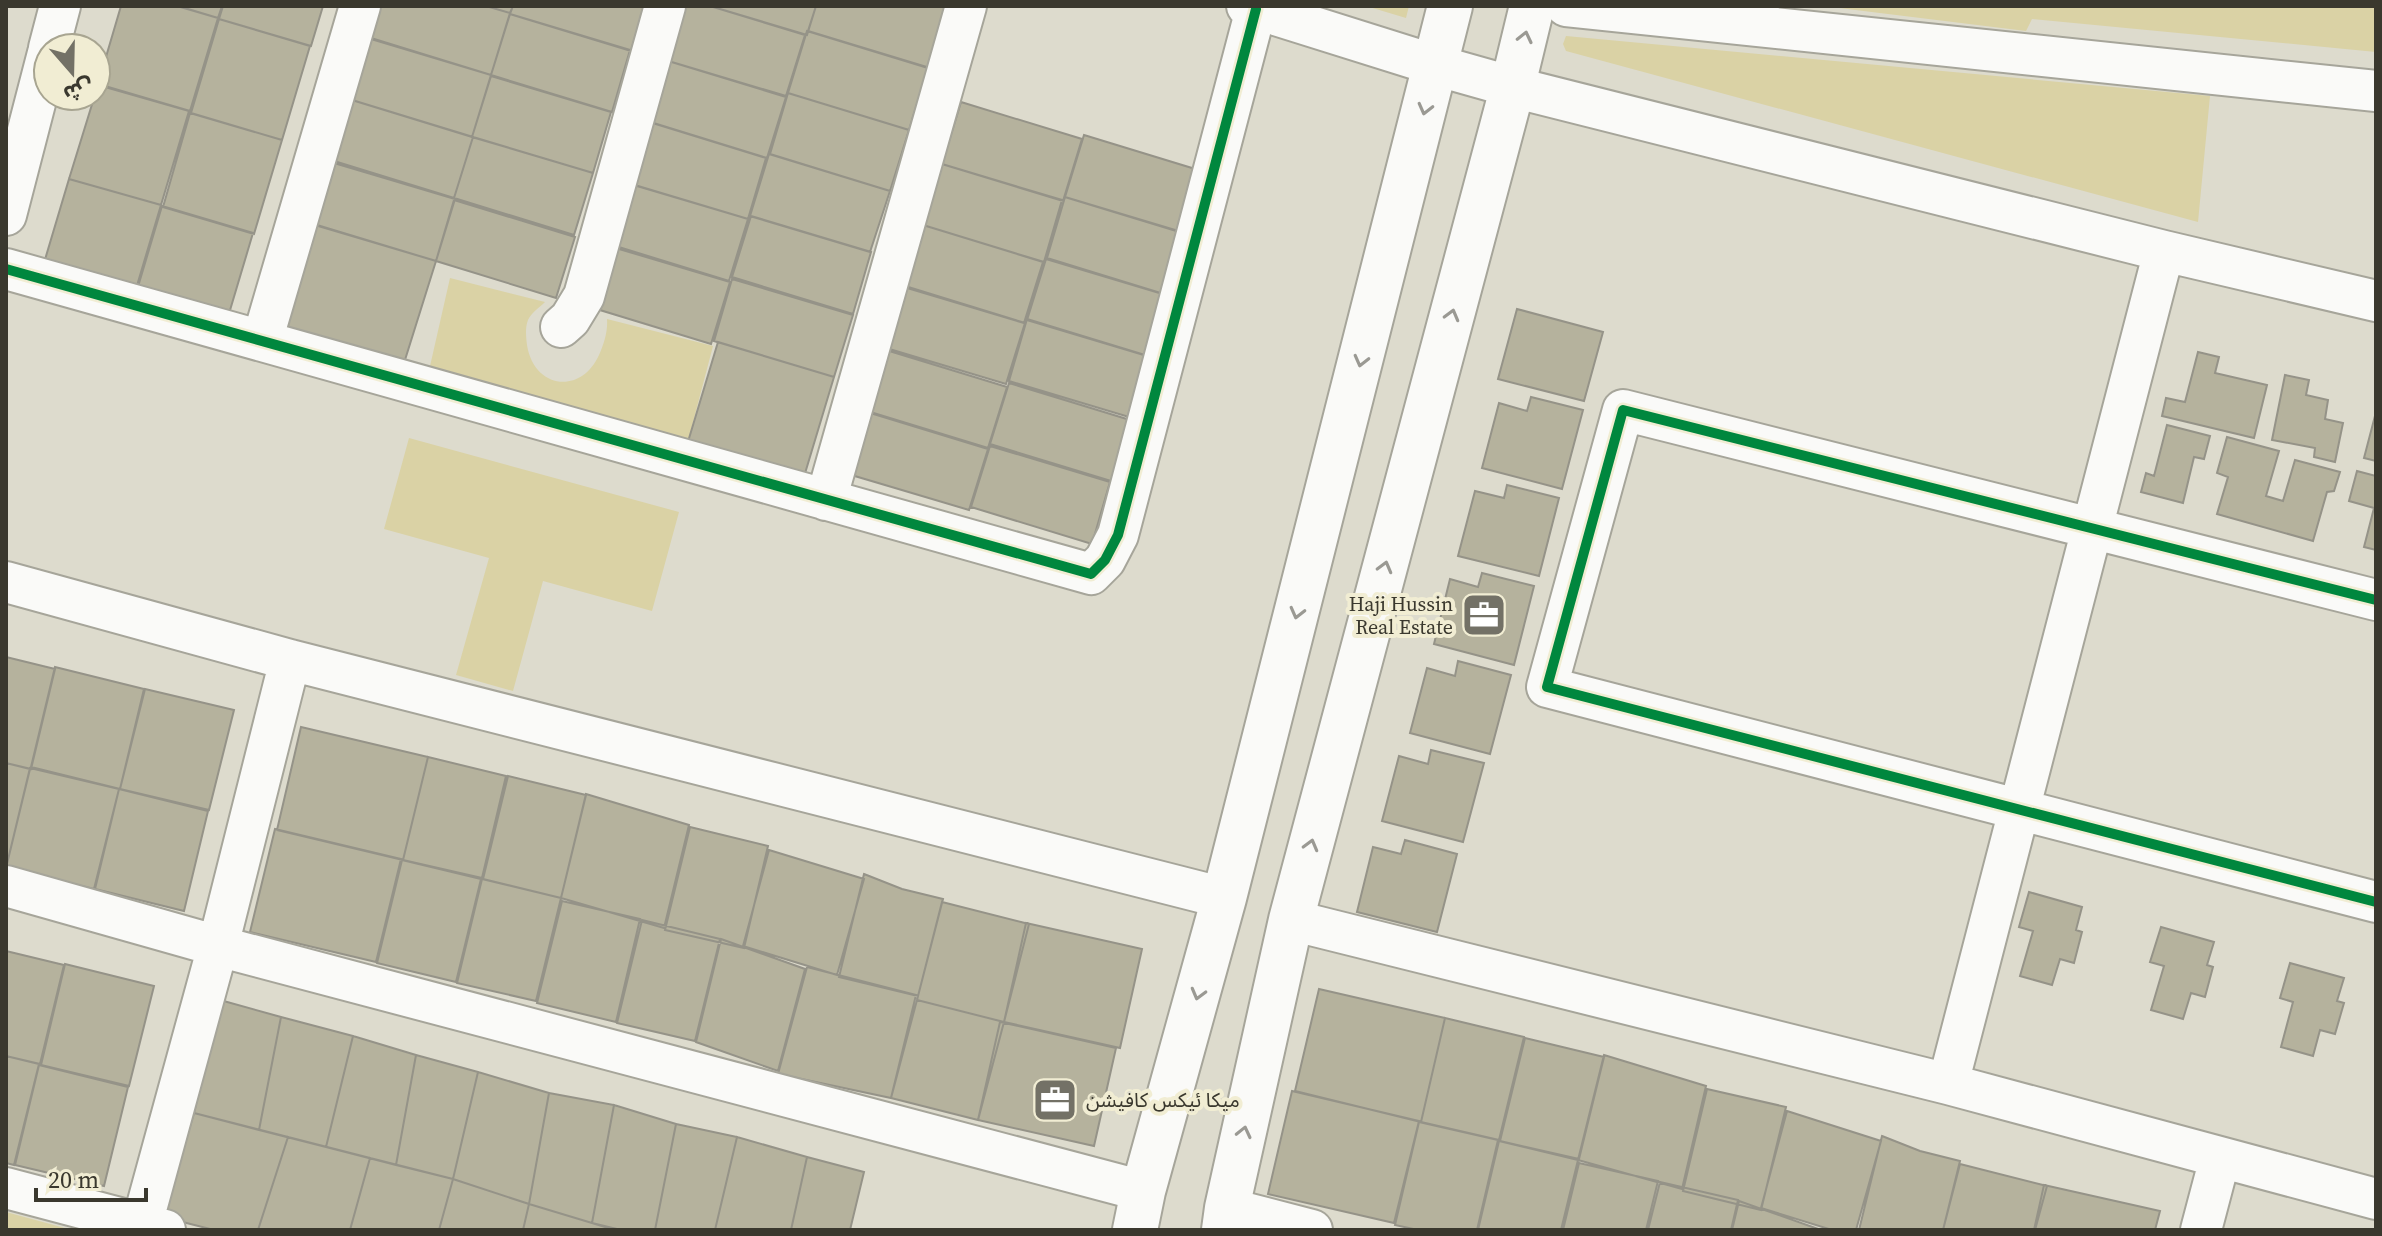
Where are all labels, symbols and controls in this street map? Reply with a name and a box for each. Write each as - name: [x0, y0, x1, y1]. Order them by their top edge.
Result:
- one-way arrow: [1516, 30, 1533, 44]
- north arrow: [32, 32, 112, 112]
- text: ش: [60, 72, 98, 110]
- one-way arrow: [1418, 102, 1435, 115]
- one-way arrow: [1443, 309, 1459, 323]
- one-way arrow: [1354, 353, 1371, 367]
- one-way arrow: [1376, 560, 1392, 574]
- place label: Haji Hussin Real Estate: [1349, 590, 1453, 641]
- office icon: Haji Hussin Real Estate: [1460, 591, 1508, 639]
- one-way arrow: [1289, 605, 1306, 619]
- one-way arrow: [1301, 838, 1318, 852]
- one-way arrow: [1191, 987, 1207, 1001]
- office icon: میکا ئیکس کافیشن: [1031, 1076, 1079, 1124]
- place label: میکا ئیکس کافیشن: [1086, 1086, 1240, 1114]
- one-way arrow: [1235, 1125, 1252, 1139]
- scale bar: [36, 1152, 146, 1202]
- text: 20 m: [48, 1163, 99, 1196]

